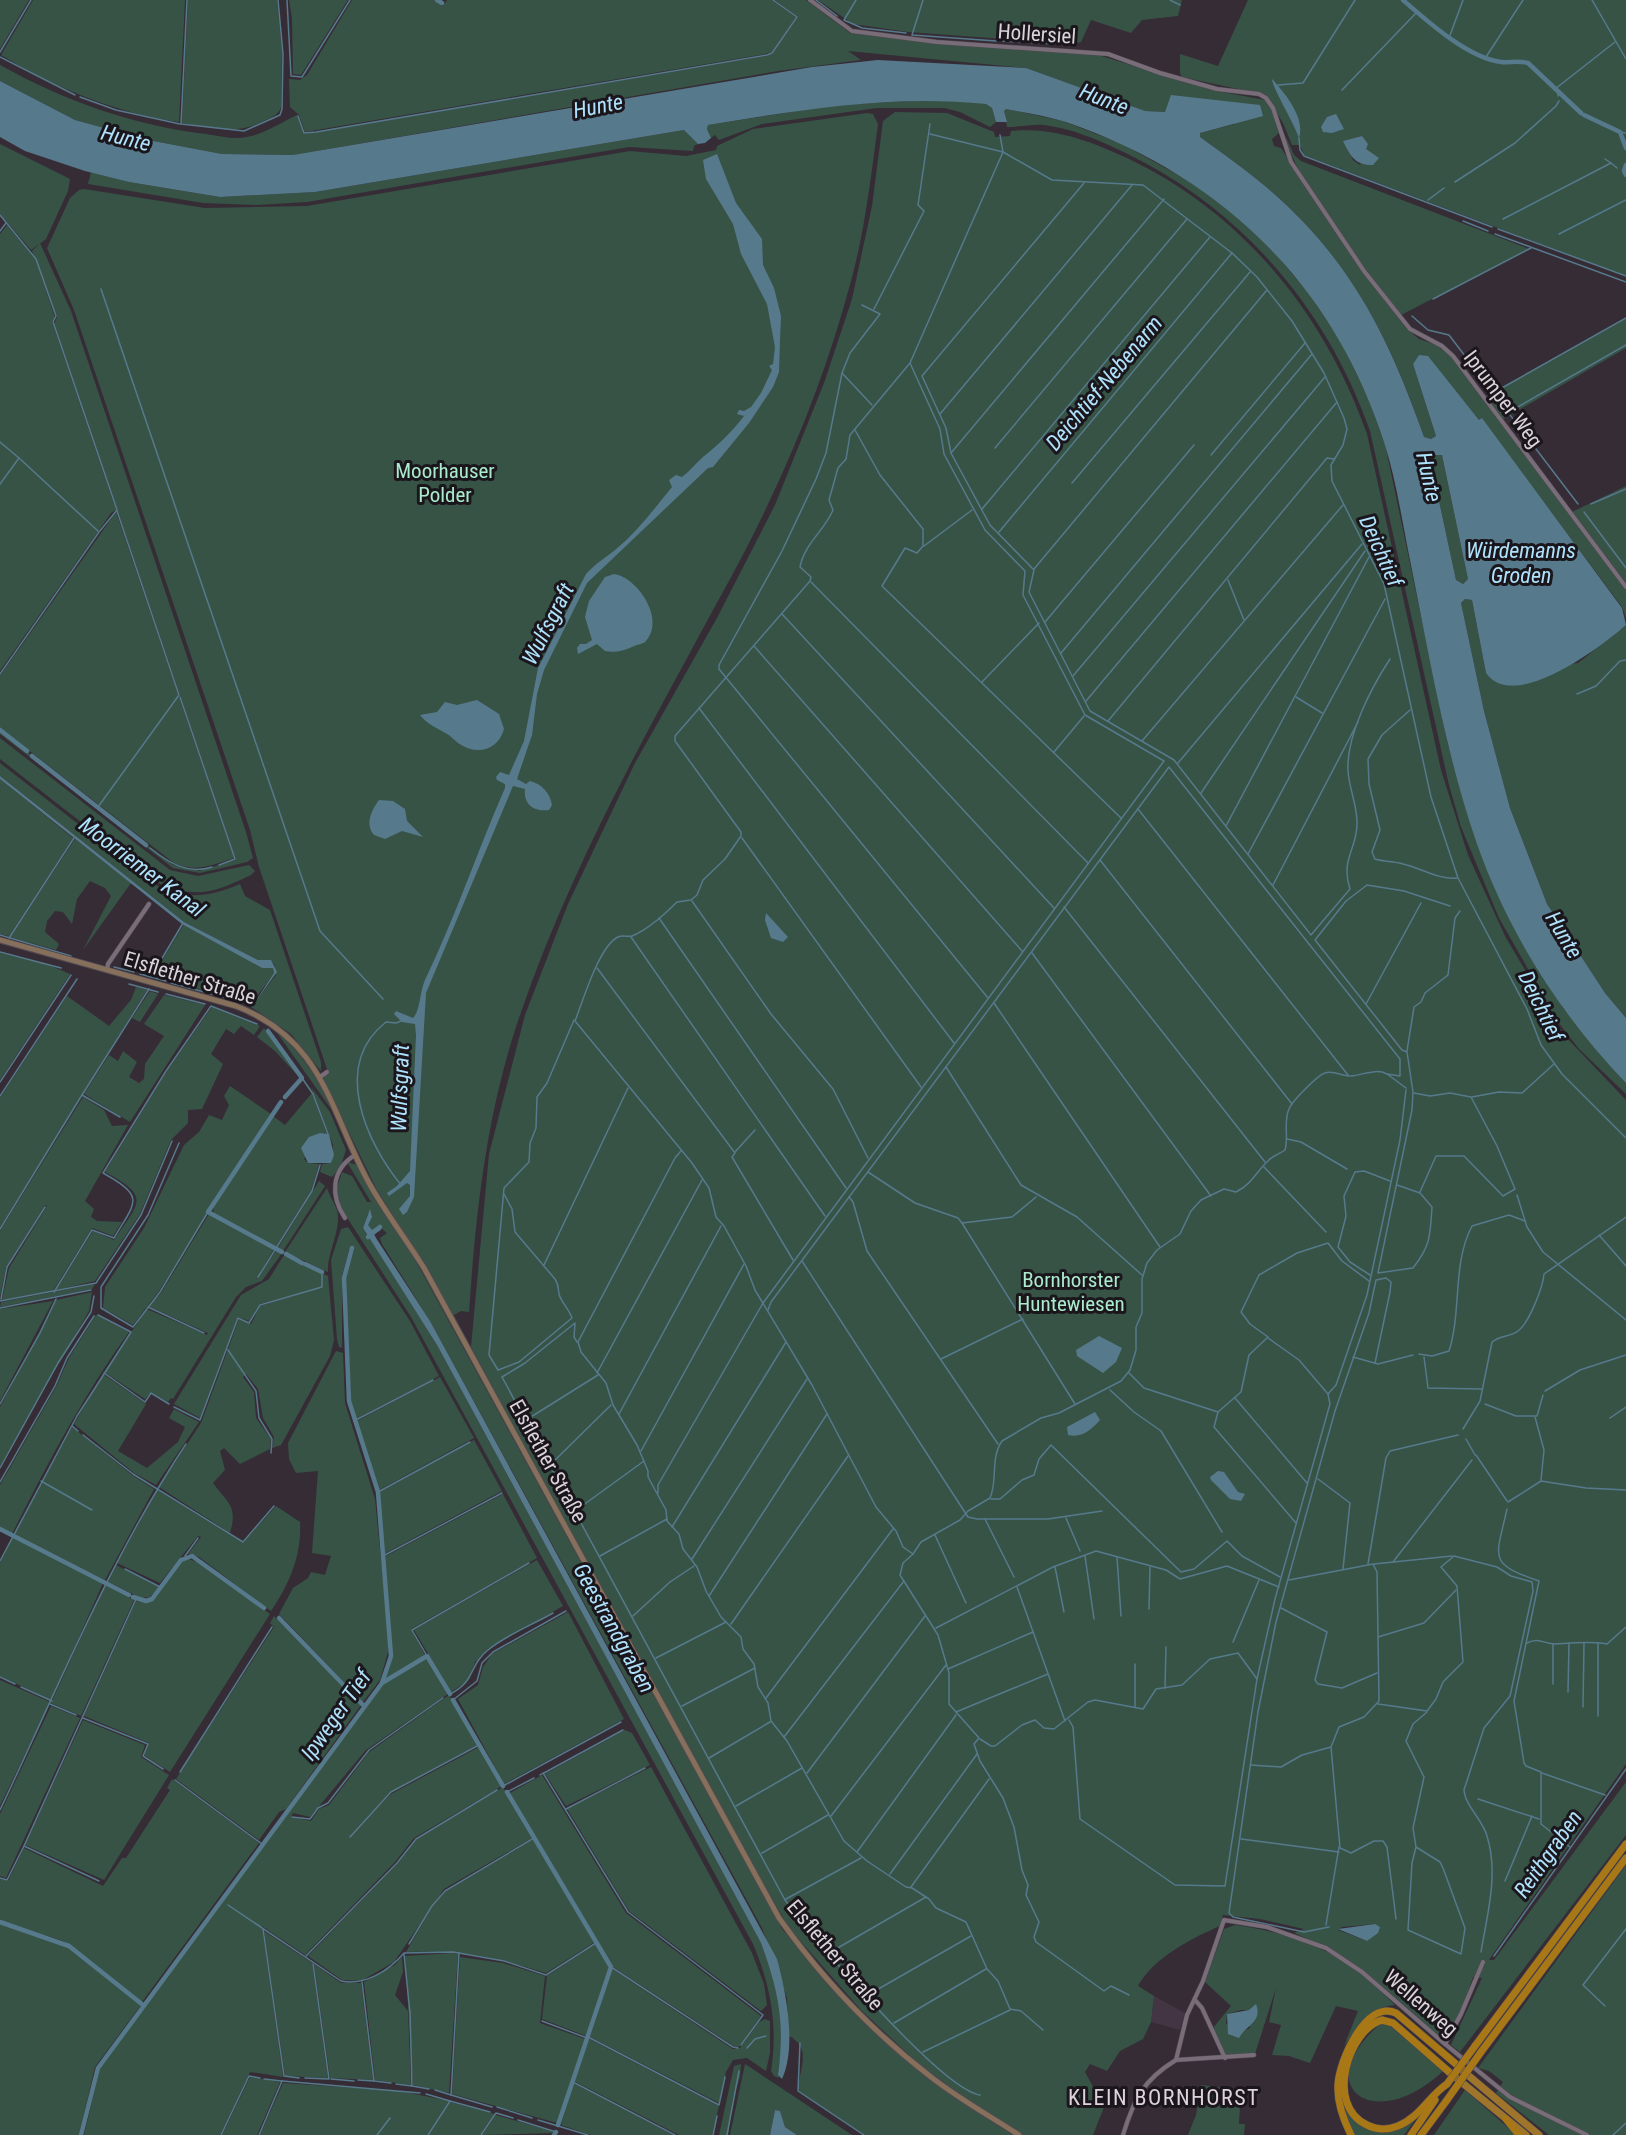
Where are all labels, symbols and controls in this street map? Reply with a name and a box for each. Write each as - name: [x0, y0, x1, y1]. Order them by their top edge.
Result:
- street label: Hollersiel: [997, 19, 1077, 49]
- water label: Hunte: [1076, 78, 1132, 120]
- water label: Hunte: [571, 89, 625, 123]
- water label: Hunte: [99, 120, 153, 156]
- water label: Deichtief-Nebenarm: [1041, 311, 1167, 455]
- street label: Iprumper Weg: [1459, 346, 1547, 452]
- water label: Hunte: [1411, 450, 1447, 504]
- park label: Moorhauser Polder: [395, 459, 495, 507]
- water label: Deichtief: [1354, 512, 1409, 592]
- water label: Würdemanns Groden: [1466, 538, 1576, 588]
- water label: Wulfsgraft: [517, 579, 579, 669]
- water label: Moorriemer Kanal: [74, 812, 210, 923]
- water label: Hunte: [1540, 907, 1588, 963]
- street label: Elsflether Straße: [121, 947, 259, 1009]
- water label: Deichtief: [1513, 967, 1570, 1047]
- water label: Wulfsgraft: [386, 1043, 414, 1132]
- park label: Bornhorster Huntewiesen: [1017, 1268, 1125, 1316]
- street label: Elsflether Straße: [504, 1395, 592, 1527]
- water label: Geestrandgraben: [568, 1559, 660, 1697]
- water label: Ipweger Tief: [296, 1663, 377, 1765]
- water label: Reithgraben: [1509, 1806, 1587, 1902]
- street label: Elsflether Straße: [782, 1895, 888, 2015]
- street label: Wellenweg: [1380, 1965, 1462, 2041]
- district label: KLEIN BORNHORST: [1068, 2085, 1260, 2110]

